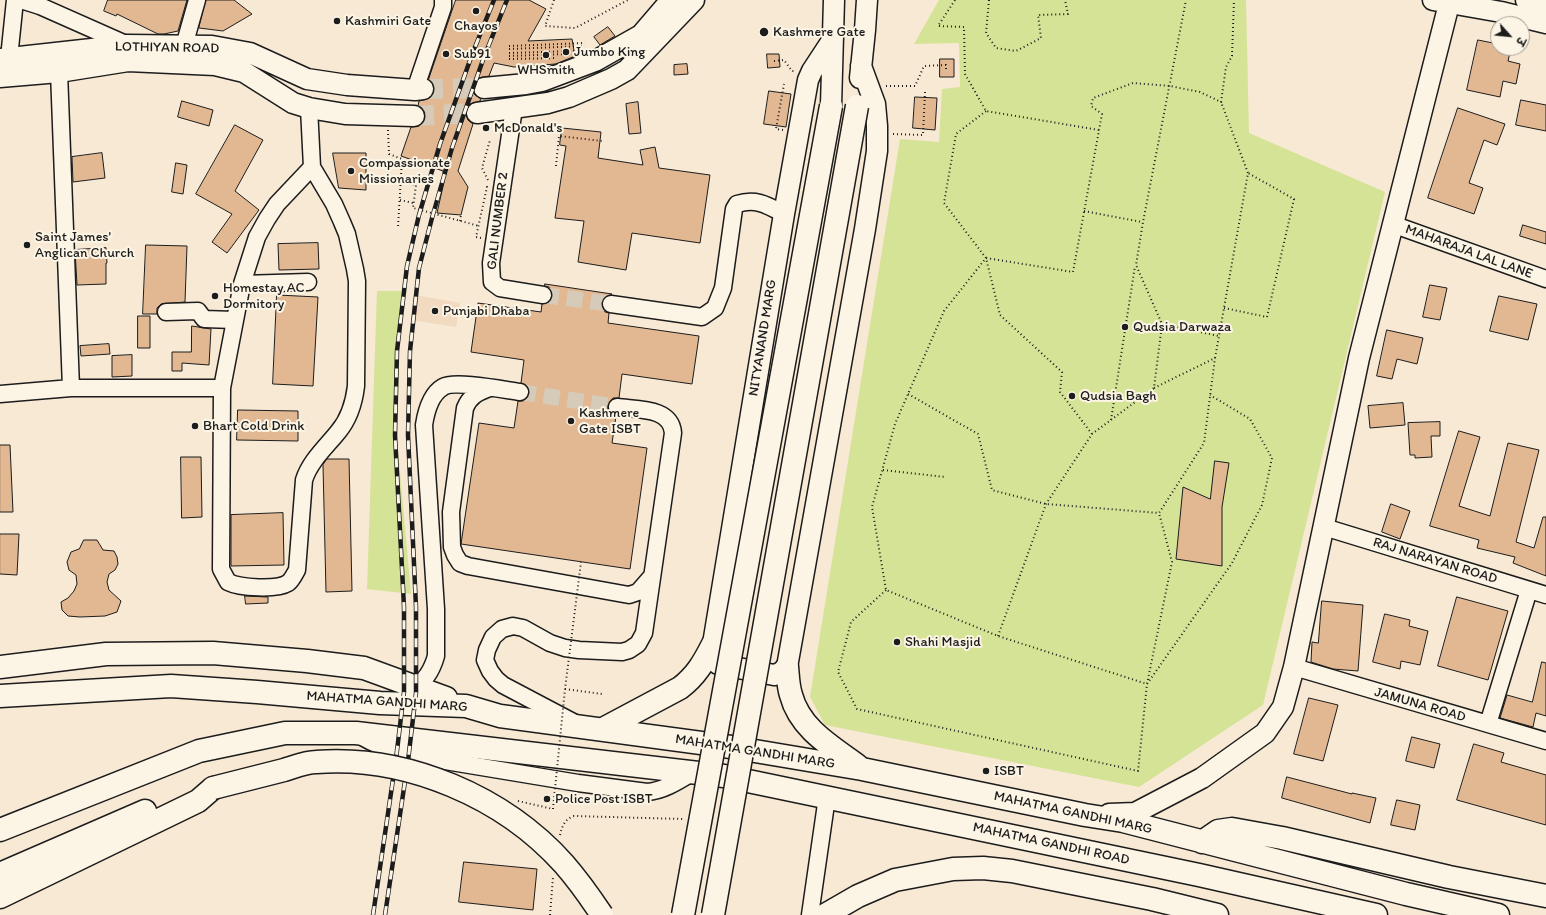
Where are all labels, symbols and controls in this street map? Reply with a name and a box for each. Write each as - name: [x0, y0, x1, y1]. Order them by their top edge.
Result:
- marker: Chayos: [471, 6, 481, 16]
- place label: Kashmiri Gate: [345, 13, 431, 29]
- marker: Kashmiri Gate: [332, 16, 342, 26]
- north arrow: [1490, 16, 1530, 56]
- place label: Chayos: [454, 18, 498, 34]
- place label: Kashmere Gate: [773, 24, 865, 40]
- marker: Kashmere Gate: [758, 26, 770, 38]
- text: उ: [1513, 35, 1528, 47]
- street label: LOTHIYAN ROAD: [115, 39, 219, 57]
- place label: Jumbo King: [574, 44, 645, 60]
- place label: Sub91: [454, 46, 491, 62]
- marker: Jumbo King: [561, 47, 571, 57]
- marker: Sub91: [441, 49, 451, 59]
- marker: WHSmith: [541, 50, 551, 60]
- place label: WHSmith: [517, 62, 575, 78]
- place label: McDonald's: [494, 120, 562, 136]
- marker: McDonald's: [481, 123, 491, 133]
- place label: Compassionate Missionaries: [359, 155, 450, 188]
- marker: Compassionate Missionaries: [346, 166, 356, 176]
- street label: GALI NUMBER 2: [484, 171, 512, 271]
- street label: MAHARAJA LAL LANE: [1403, 221, 1535, 283]
- place label: Saint James' Anglican Church: [35, 229, 134, 262]
- marker: Saint James' Anglican Church: [22, 240, 32, 250]
- street label: NITYANAND MARG: [745, 278, 781, 398]
- place label: Homestay AC Dormitory: [223, 280, 305, 312]
- marker: Homestay AC Dormitory: [210, 291, 220, 301]
- place label: Punjabi Dhaba: [443, 303, 529, 319]
- marker: Punjabi Dhaba: [430, 306, 440, 316]
- place label: Qudsia Darwaza: [1133, 319, 1231, 335]
- marker: Qudsia Darwaza: [1120, 322, 1130, 332]
- place label: Qudsia Bagh: [1080, 388, 1157, 404]
- marker: Qudsia Bagh: [1067, 391, 1077, 401]
- place label: Kashmere Gate ISBT: [579, 405, 641, 438]
- marker: Kashmere Gate ISBT: [566, 416, 576, 426]
- place label: Bhart Cold Drink: [203, 418, 304, 434]
- marker: Bhart Cold Drink: [190, 421, 200, 431]
- street label: RAJ NARAYAN ROAD: [1371, 534, 1499, 588]
- place label: Shahi Masjid: [905, 634, 981, 650]
- marker: Shahi Masjid: [892, 637, 902, 647]
- street label: JAMUNA ROAD: [1372, 684, 1468, 726]
- street label: MAHATMA GANDHI MARG: [306, 688, 468, 716]
- street label: MAHATMA GANDHI MARG: [674, 731, 836, 773]
- place label: ISBT: [994, 763, 1024, 779]
- marker: ISBT: [981, 766, 991, 776]
- street label: MAHATMA GANDHI MARG: [992, 788, 1154, 838]
- place label: Police Post ISBT: [555, 791, 653, 807]
- marker: Police Post ISBT: [542, 794, 552, 804]
- street label: MAHATMA GANDHI ROAD: [971, 819, 1131, 869]

